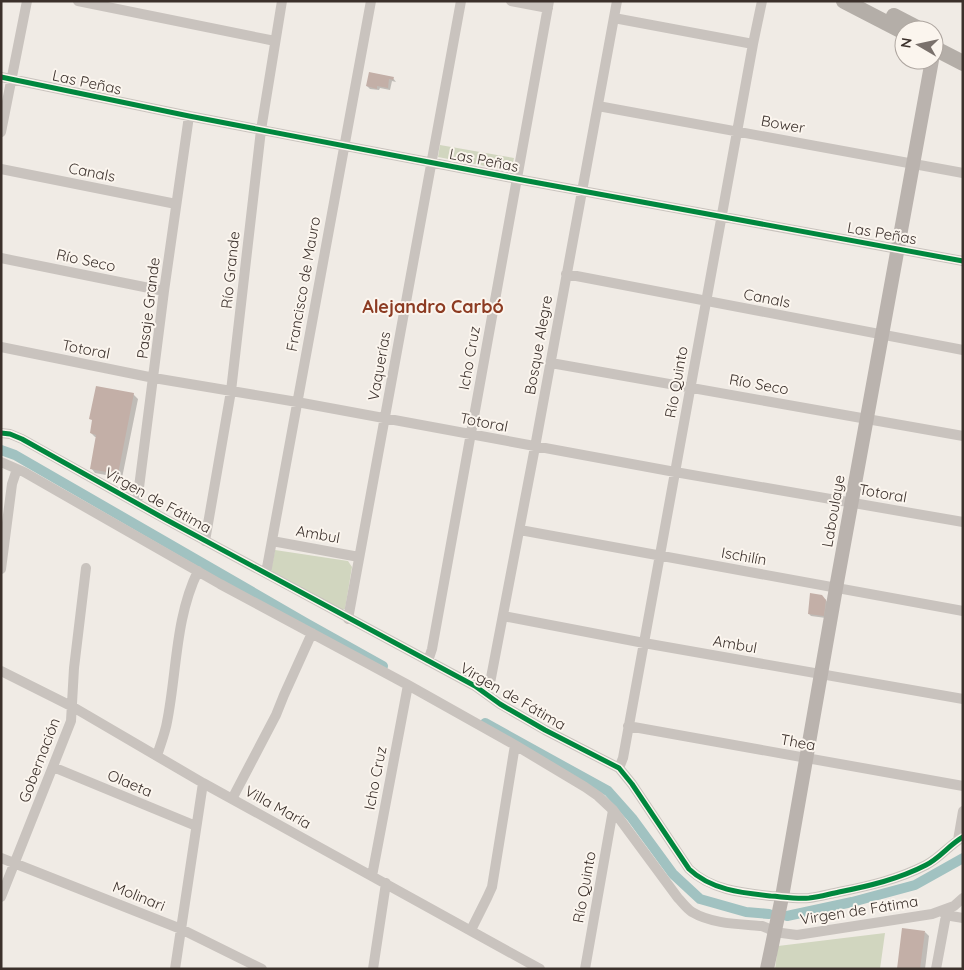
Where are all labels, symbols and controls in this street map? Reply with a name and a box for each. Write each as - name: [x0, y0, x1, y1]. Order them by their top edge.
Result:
- north arrow: [894, 20, 944, 70]
- text: N: [896, 36, 916, 49]
- street label: Las Peñas: [51, 65, 123, 99]
- street label: Bower: [760, 111, 807, 137]
- street label: Las Peñas: [448, 144, 520, 176]
- street label: Canals: [67, 158, 117, 186]
- street label: Francisco de Mauro: [282, 215, 324, 353]
- street label: Las Peñas: [846, 218, 918, 248]
- street label: Río Grande: [216, 230, 244, 310]
- street label: Río Seco: [55, 244, 117, 276]
- street label: Pasaje Grande: [132, 256, 164, 360]
- street label: Canals: [742, 284, 792, 312]
- street label: Bosque Alegre: [520, 294, 556, 396]
- district label: Alejandro Carbó: [362, 295, 504, 318]
- street label: Icho Cruz: [454, 325, 484, 391]
- street label: Vaquerías: [364, 330, 394, 402]
- street label: Totoral: [60, 335, 112, 363]
- street label: Río Quinto: [660, 345, 692, 419]
- street label: Río Seco: [728, 369, 790, 399]
- street label: Totoral: [458, 408, 510, 436]
- street label: Virgen de Fátima: [101, 463, 215, 537]
- street label: Laboulaye: [817, 473, 849, 549]
- street label: Totoral: [857, 479, 909, 507]
- street label: Ambul: [294, 521, 342, 547]
- street label: Ischilín: [720, 543, 768, 569]
- street label: Ambul: [711, 631, 759, 657]
- street label: Virgen de Fátima: [457, 658, 569, 734]
- street label: Gobernación: [14, 715, 64, 805]
- street label: Thea: [779, 730, 817, 754]
- street label: Icho Cruz: [360, 745, 390, 811]
- street label: Olaeta: [105, 765, 155, 801]
- street label: Villa María: [242, 781, 314, 833]
- street label: Río Quinto: [568, 850, 600, 924]
- street label: Molinari: [110, 877, 168, 915]
- street label: Virgen de Fátima: [799, 891, 919, 929]

